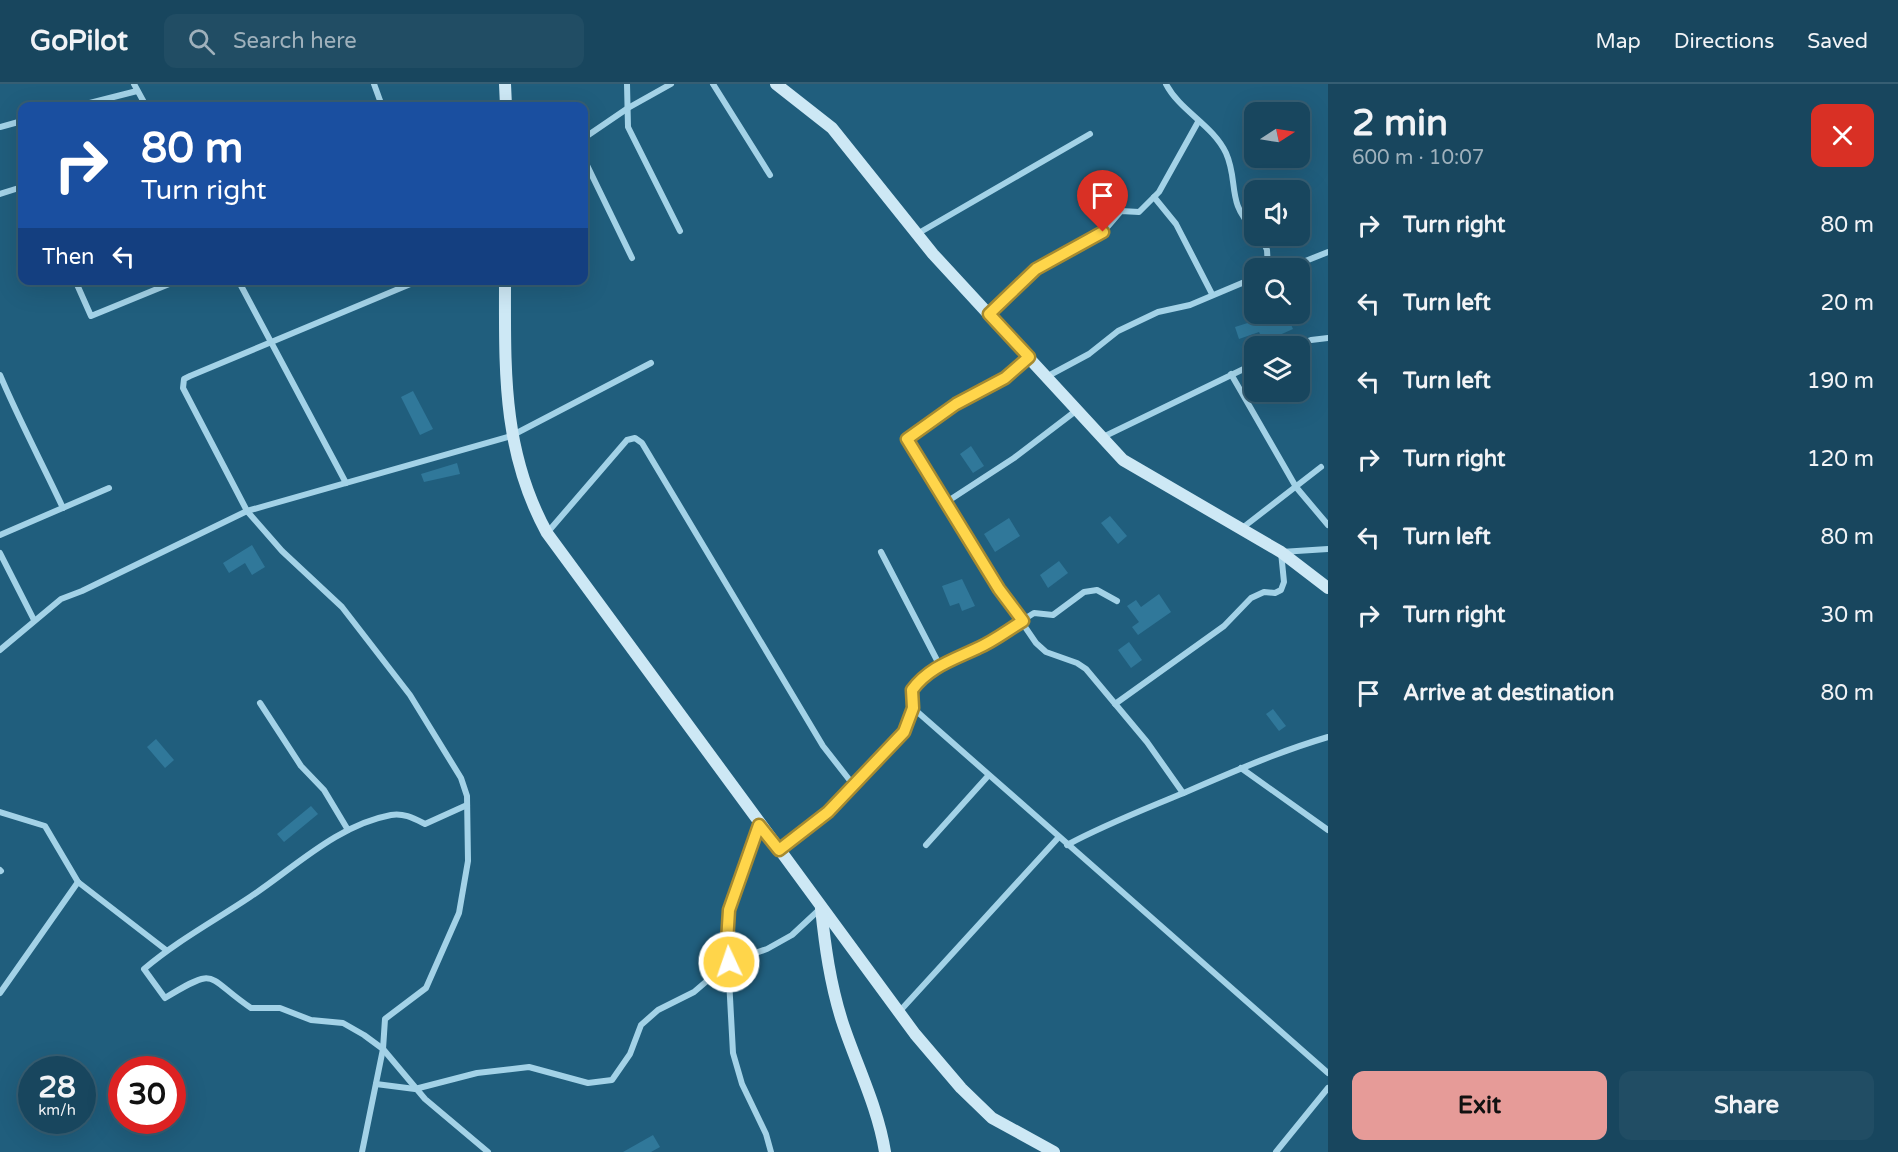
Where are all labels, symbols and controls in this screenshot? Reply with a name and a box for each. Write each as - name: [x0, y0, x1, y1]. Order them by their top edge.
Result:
- search box: [164, 14, 584, 68]
- text: GoPilot: [30, 24, 128, 58]
- icon: search: [185, 25, 218, 58]
- text: Search here: [233, 28, 357, 54]
- text: Map: [1595, 29, 1641, 54]
- text: Directions: [1674, 29, 1774, 54]
- text: Saved: [1807, 29, 1868, 54]
- north arrow: [1244, 102, 1310, 168]
- map controls: [1244, 102, 1310, 402]
- text: 2 min: [1352, 102, 1448, 145]
- button: close: [1811, 104, 1874, 167]
- text: 80 m: [141, 123, 243, 174]
- icon: right: [42, 126, 120, 204]
- text: 600 m · 10:07: [1352, 146, 1484, 170]
- pin: [1077, 170, 1128, 232]
- text: Turn right: [141, 174, 267, 207]
- icon: arrive: [1086, 179, 1119, 212]
- button: sound: [1244, 180, 1310, 246]
- icon: right: [1352, 209, 1385, 242]
- text: Turn right: [1403, 212, 1505, 238]
- text: 80 m: [1820, 212, 1874, 238]
- icon: left: [107, 240, 140, 273]
- text: Then: [42, 244, 95, 270]
- button: search: [1244, 258, 1310, 324]
- icon: left: [1352, 287, 1385, 320]
- text: Turn left: [1403, 290, 1491, 316]
- text: 20 m: [1820, 290, 1874, 316]
- button: layers: [1244, 336, 1310, 402]
- icon: left: [1352, 365, 1385, 398]
- text: Turn left: [1403, 368, 1491, 394]
- text: 190 m: [1807, 368, 1874, 394]
- icon: right: [1352, 443, 1385, 476]
- text: Turn right: [1403, 446, 1505, 472]
- text: 120 m: [1807, 446, 1874, 472]
- icon: left: [1352, 521, 1385, 554]
- text: Turn left: [1403, 524, 1491, 550]
- text: 80 m: [1820, 524, 1874, 550]
- icon: right: [1352, 599, 1385, 632]
- text: Turn right: [1403, 602, 1505, 628]
- text: 30 m: [1820, 602, 1874, 628]
- icon: arrive: [1352, 677, 1385, 710]
- text: Arrive at destination: [1403, 680, 1614, 706]
- text: 80 m: [1820, 680, 1874, 706]
- position arrow: [697, 930, 761, 994]
- speed limit sign: 30: [108, 1056, 186, 1134]
- text: 28: [38, 1069, 76, 1106]
- button: Exit: [1352, 1071, 1607, 1140]
- button: Share: [1619, 1071, 1874, 1140]
- text: km/h: [38, 1101, 76, 1119]

